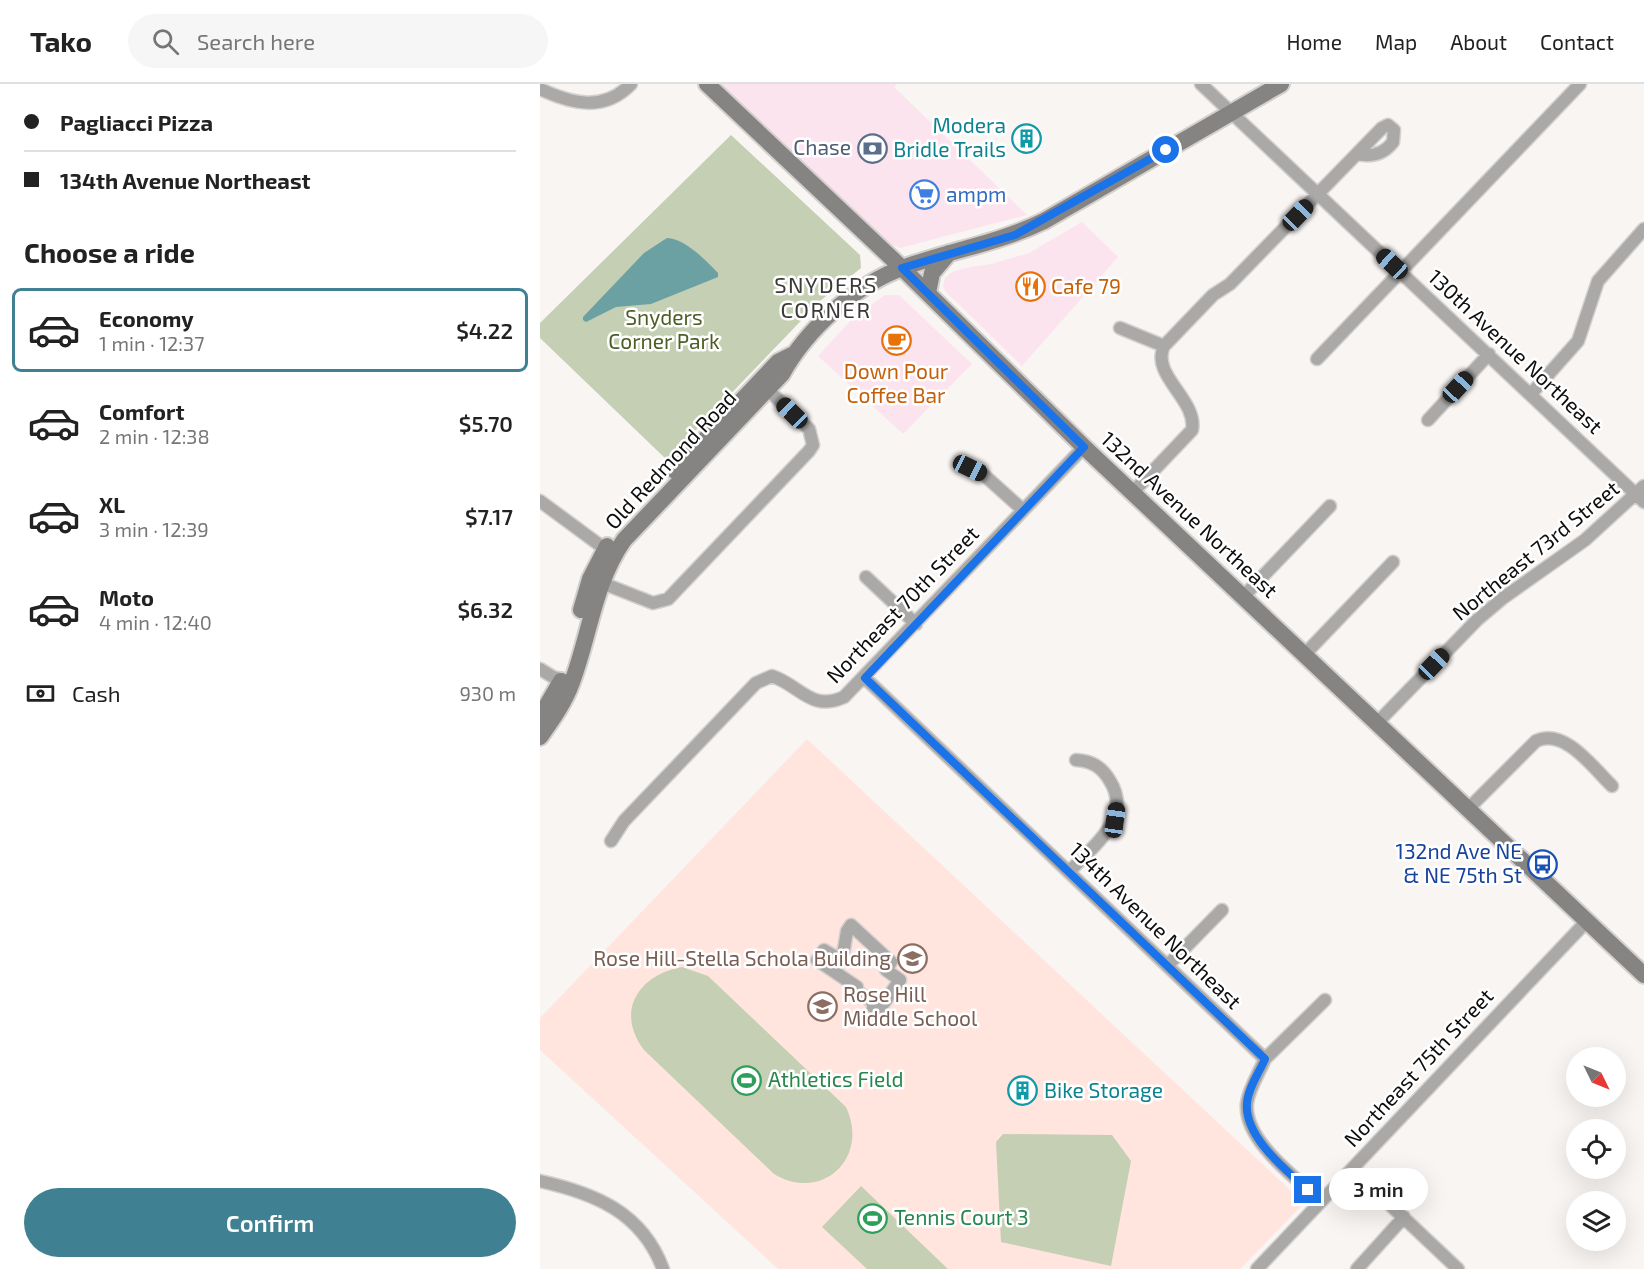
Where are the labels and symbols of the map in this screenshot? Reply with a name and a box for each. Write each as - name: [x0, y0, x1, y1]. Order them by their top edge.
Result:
- place label: Modera Bridle Trails: [893, 112, 1006, 161]
- building icon: Modera Bridle Trails: [1011, 122, 1043, 154]
- bank icon: Chase: [856, 132, 888, 164]
- place label: Chase: [793, 134, 851, 159]
- route start: [1152, 136, 1179, 163]
- supermarket icon: ampm: [909, 179, 941, 211]
- place label: ampm: [946, 181, 1007, 206]
- car: [1279, 196, 1317, 234]
- car: [1373, 245, 1411, 283]
- street label: 130th Avenue Northeast: [1424, 264, 1608, 438]
- district label: SNYDERS CORNER: [774, 271, 878, 322]
- restaurant icon: Cafe 79: [1014, 271, 1046, 303]
- place label: Cafe 79: [1051, 273, 1121, 298]
- park label: Snyders Corner Park: [608, 304, 720, 353]
- cafe icon: Down Pour Coffee Bar: [880, 325, 912, 357]
- place label: Down Pour Coffee Bar: [844, 358, 949, 407]
- car: [1439, 368, 1477, 406]
- street label: Old Redmond Road: [599, 384, 741, 534]
- car: [773, 394, 811, 432]
- street label: 132nd Avenue Northeast: [1097, 426, 1283, 602]
- car: [950, 452, 990, 484]
- street label: Northeast 73rd Street: [1447, 475, 1623, 625]
- street label: Northeast 70th Street: [821, 520, 983, 688]
- car: [1415, 645, 1453, 683]
- car: [1104, 801, 1126, 839]
- street label: 134th Avenue Northeast: [1065, 836, 1247, 1014]
- place label: 132nd Ave NE & NE 75th St: [1396, 838, 1522, 887]
- bus stop icon: 132nd Ave NE & NE 75th St: [1527, 848, 1559, 880]
- school or university icon: Rose Hill-Stella Schola Building: [896, 943, 928, 975]
- place label: Rose Hill-Stella Schola Building: [593, 945, 891, 970]
- place label: Rose Hill Middle School: [843, 981, 978, 1030]
- street label: Northeast 75th Street: [1338, 983, 1498, 1151]
- school or university icon: Rose Hill Middle School: [806, 991, 838, 1023]
- north arrow: [1566, 1047, 1626, 1107]
- sports icon: Athletics Field: [731, 1064, 763, 1096]
- place label: Athletics Field: [768, 1066, 903, 1091]
- building icon: Bike Storage: [1007, 1075, 1039, 1107]
- place label: Bike Storage: [1044, 1077, 1163, 1102]
- callout: 3 min: [1329, 1169, 1428, 1211]
- route end: [1294, 1176, 1321, 1203]
- sports icon: Tennis Court 3: [857, 1202, 889, 1234]
- place label: Tennis Court 3: [894, 1204, 1029, 1229]

